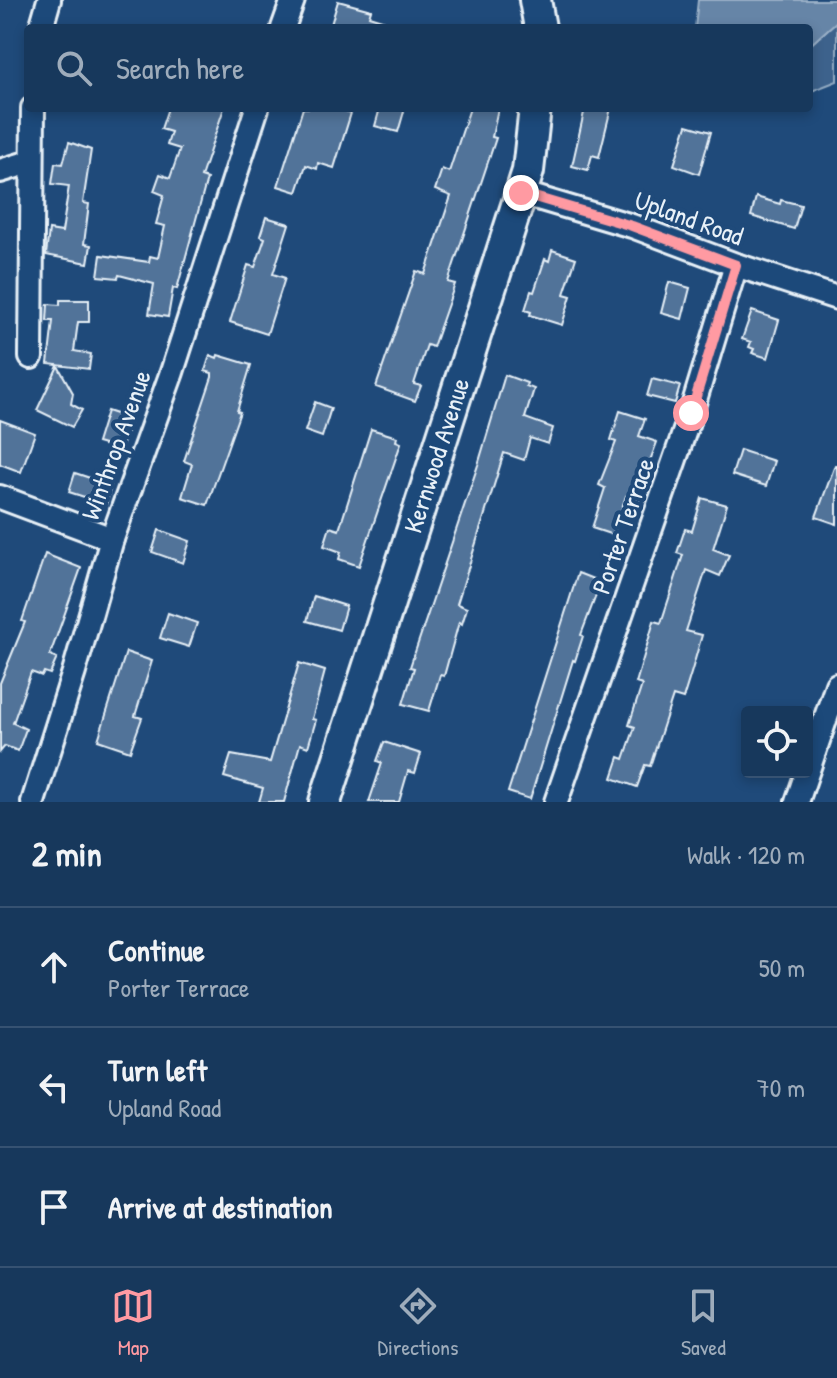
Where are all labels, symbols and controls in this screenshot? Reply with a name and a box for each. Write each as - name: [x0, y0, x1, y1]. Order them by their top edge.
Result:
- search box: [24, 24, 813, 112]
- icon: search: [52, 46, 96, 90]
- text: Search here: [116, 48, 244, 88]
- route end: [503, 175, 539, 211]
- street label: Upland Road: [630, 182, 748, 253]
- street label: Winthrop Avenue: [72, 365, 159, 525]
- street label: Kernwood Avenue: [395, 373, 477, 537]
- route start: [673, 395, 709, 431]
- street label: Porter Terrace: [583, 453, 662, 598]
- map controls: [741, 706, 813, 778]
- button: locate: [741, 706, 813, 778]
- text: 2 min: [32, 831, 102, 877]
- text: Walk · 120 m: [687, 837, 805, 872]
- text: Continue: [108, 930, 205, 970]
- icon: ahead: [32, 945, 76, 989]
- text: 50 m: [759, 950, 805, 985]
- text: Porter Terrace: [108, 970, 249, 1005]
- text: Turn left: [108, 1050, 207, 1090]
- icon: left: [32, 1065, 76, 1109]
- text: 70 m: [757, 1070, 805, 1105]
- text: Upland Road: [108, 1090, 221, 1125]
- icon: arrive: [32, 1185, 76, 1229]
- text: Arrive at destination: [108, 1187, 333, 1227]
- tab: Map: [111, 1284, 155, 1362]
- tab: Directions: [378, 1284, 459, 1362]
- tab: Saved: [681, 1284, 726, 1362]

